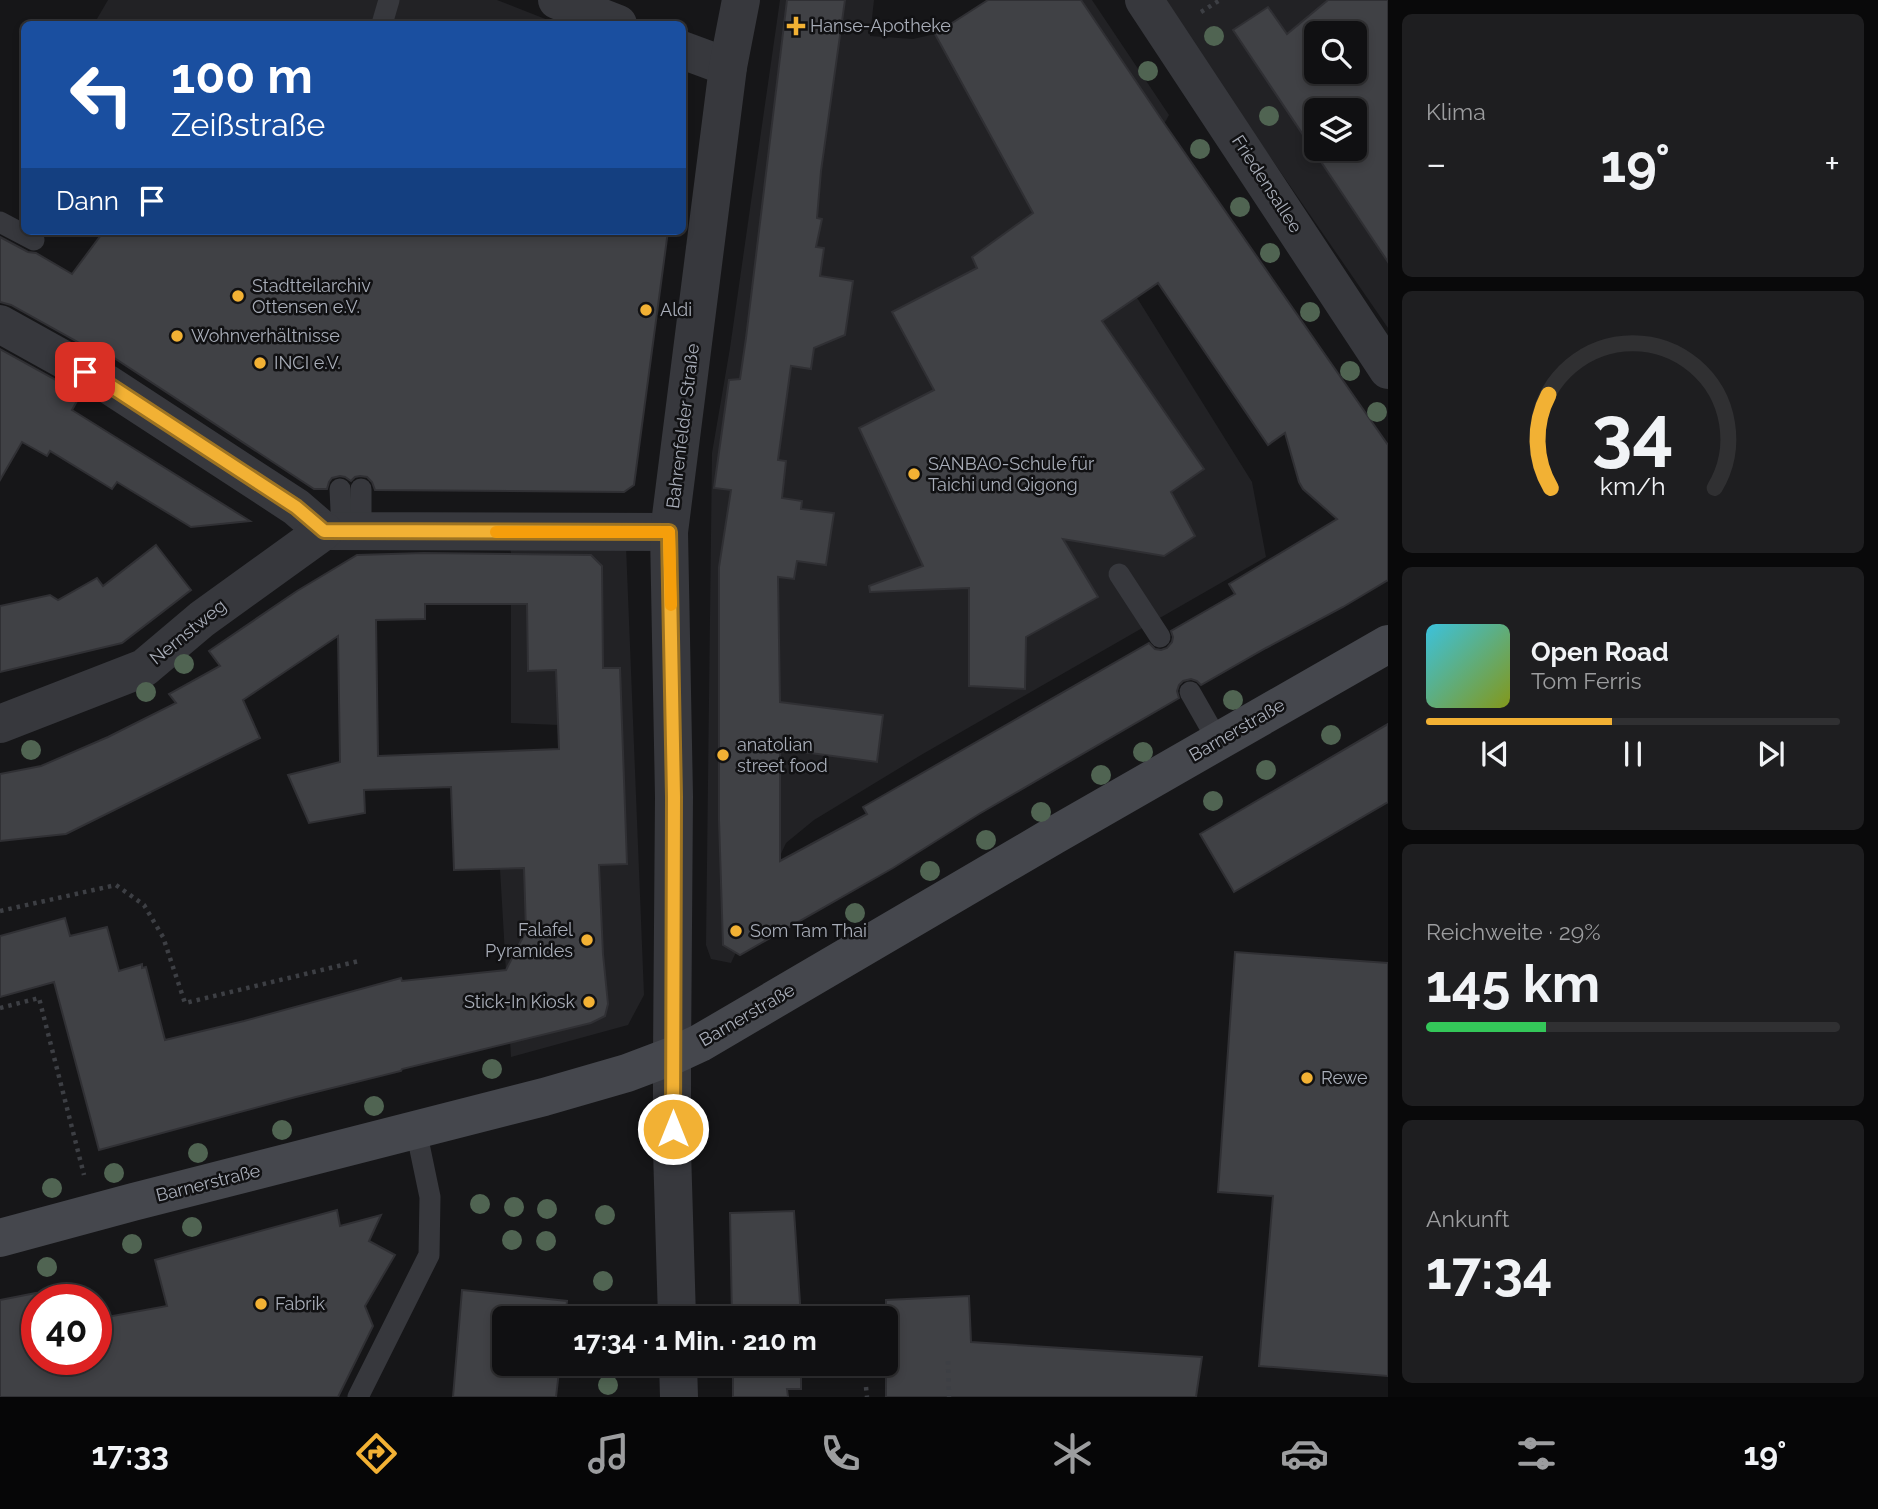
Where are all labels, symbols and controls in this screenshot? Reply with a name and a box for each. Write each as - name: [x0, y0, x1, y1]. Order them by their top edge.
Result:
- place label: Hanse-Apotheke: [810, 15, 951, 36]
- marker: Hanse-Apotheke: [788, 18, 804, 34]
- map controls: [1304, 21, 1367, 161]
- button: search: [1304, 21, 1367, 84]
- text: 100 m: [171, 47, 313, 104]
- icon: left: [56, 49, 147, 140]
- button: layers: [1304, 98, 1367, 161]
- text: Klima: [1426, 98, 1486, 125]
- text: Zeißstraße: [171, 106, 325, 143]
- street label: Friedensallee: [1228, 131, 1307, 237]
- text: 19°: [1601, 133, 1670, 194]
- text: −: [1426, 141, 1446, 186]
- text: +: [1824, 141, 1840, 186]
- icon: arrive: [133, 182, 171, 220]
- text: Dann: [56, 186, 119, 216]
- place label: Stadtteilarchiv Ottensen e.V.: [252, 275, 371, 317]
- marker: Stadtteilarchiv Ottensen e.V.: [230, 288, 246, 304]
- place label: Aldi: [660, 299, 692, 320]
- marker: Aldi: [638, 302, 654, 318]
- place label: Wohnverhältnisse: [191, 325, 340, 346]
- marker: Wohnverhältnisse: [169, 328, 185, 344]
- pin: [55, 342, 115, 402]
- street label: Bahrenfelder Straße: [662, 342, 703, 510]
- place label: INCI e.V.: [274, 352, 341, 373]
- icon: arrive: [66, 353, 104, 391]
- marker: INCI e.V.: [252, 355, 268, 371]
- text: 34: [1592, 390, 1674, 475]
- place label: SANBAO-Schule für Taichi und Qigong: [928, 453, 1095, 495]
- marker: SANBAO-Schule für Taichi und Qigong: [906, 466, 922, 482]
- text: km/h: [1600, 471, 1666, 501]
- street label: Nernstweg: [145, 595, 230, 669]
- text: Open Road: [1531, 637, 1669, 667]
- text: Tom Ferris: [1531, 667, 1642, 694]
- street label: Barnerstraße: [1185, 694, 1289, 765]
- place label: anatolian street food: [737, 734, 828, 776]
- icon: previous: [1476, 735, 1514, 773]
- icon: pause: [1614, 735, 1652, 773]
- icon: next: [1752, 735, 1790, 773]
- marker: anatolian street food: [715, 747, 731, 763]
- text: Reichweite · 29%: [1426, 918, 1601, 945]
- place label: Falafel Pyramides: [485, 919, 573, 961]
- place label: Som Tam Thai: [750, 920, 867, 941]
- marker: Som Tam Thai: [728, 923, 744, 939]
- marker: Falafel Pyramides: [579, 932, 595, 948]
- text: 145 km: [1426, 953, 1600, 1014]
- street label: Barnerstraße: [695, 979, 799, 1050]
- place label: Stick-In Kiosk: [464, 991, 575, 1012]
- marker: Stick-In Kiosk: [581, 994, 597, 1010]
- place label: Rewe: [1321, 1067, 1368, 1088]
- marker: Rewe: [1299, 1070, 1315, 1086]
- position arrow: [636, 1092, 710, 1166]
- street label: Barnerstraße: [154, 1159, 263, 1206]
- text: Ankunft: [1426, 1205, 1509, 1232]
- text: 17:34: [1426, 1240, 1552, 1301]
- speed limit sign: 40: [21, 1284, 112, 1375]
- place label: Fabrik: [275, 1293, 326, 1314]
- marker: Fabrik: [253, 1296, 269, 1312]
- text: 17:34 · 1 Min. · 210 m: [573, 1326, 817, 1356]
- icon: directions: [352, 1429, 401, 1478]
- icon: music: [584, 1429, 633, 1478]
- icon: phone: [816, 1429, 865, 1478]
- icon: climate: [1048, 1429, 1097, 1478]
- icon: car: [1280, 1429, 1329, 1478]
- icon: filters: [1512, 1429, 1561, 1478]
- text: 17:33: [91, 1435, 169, 1472]
- text: 19°: [1744, 1435, 1786, 1472]

